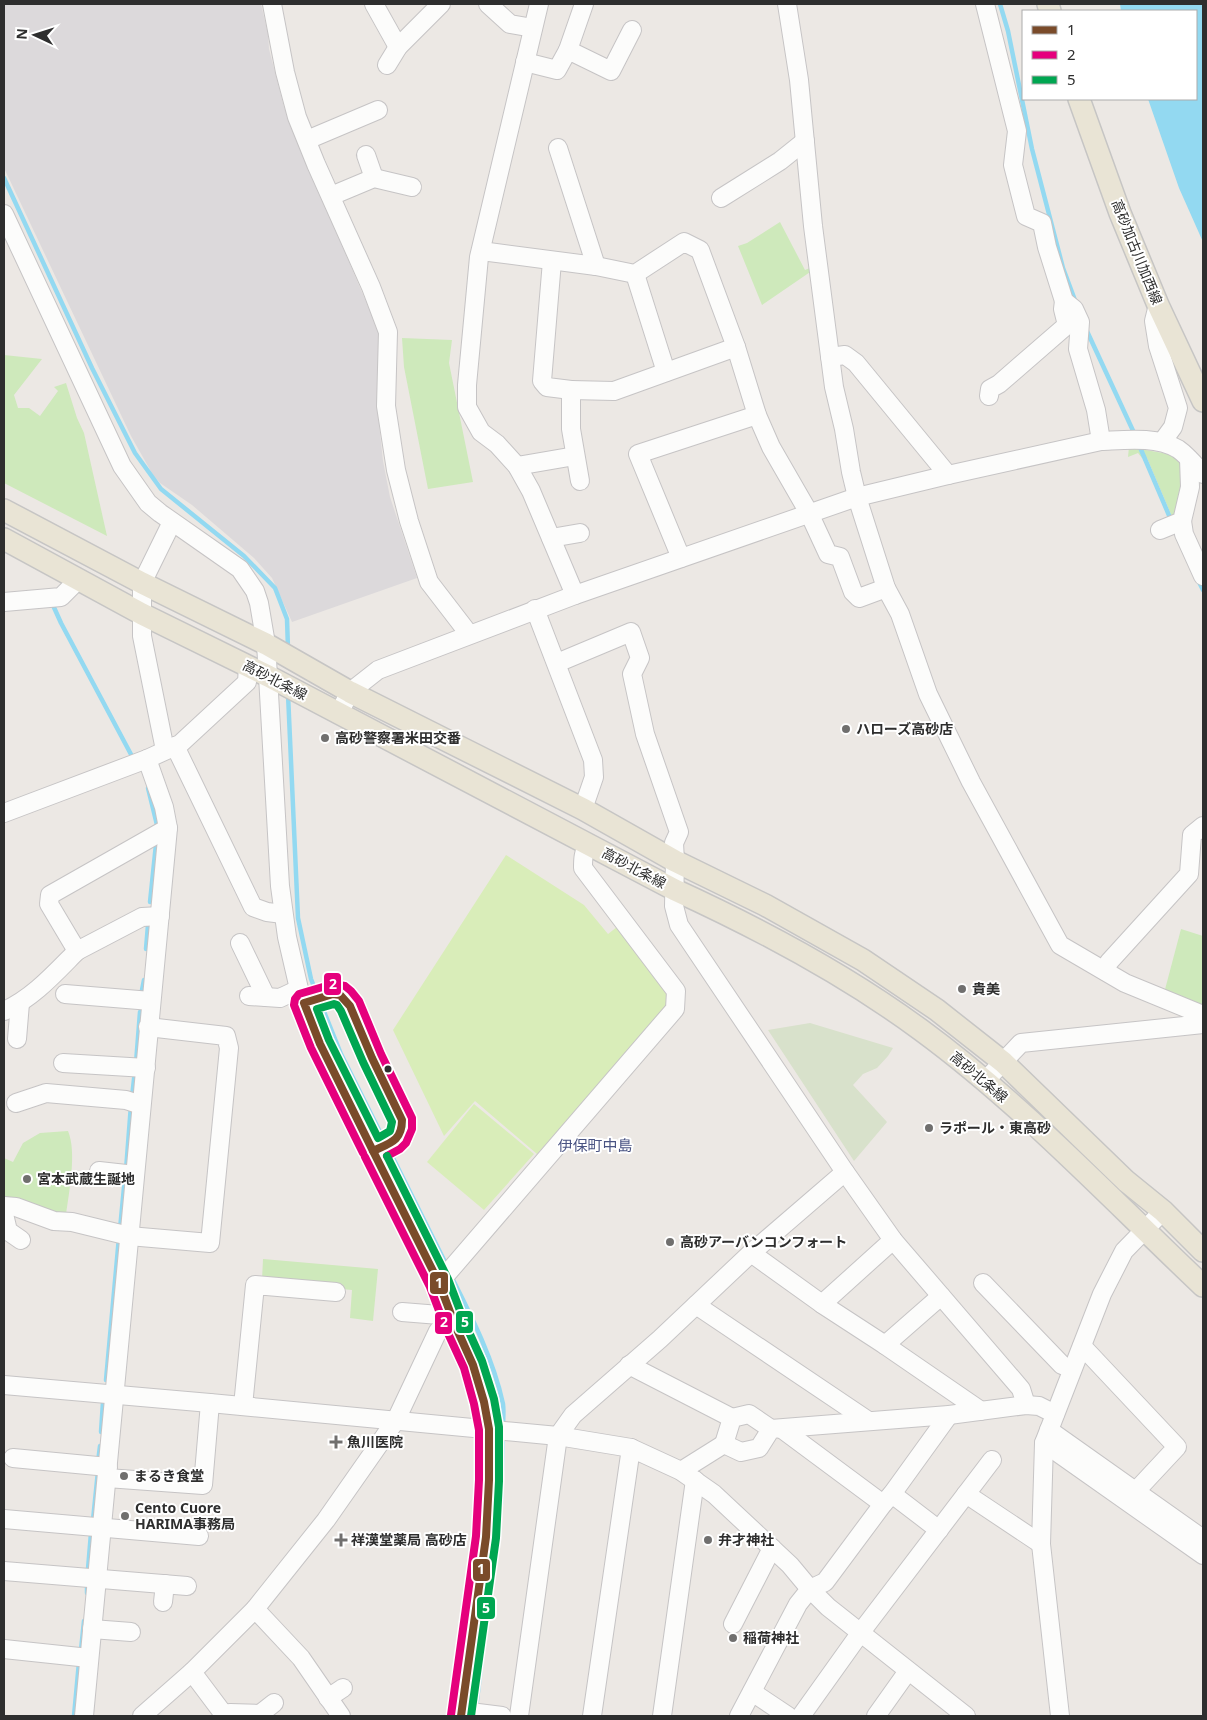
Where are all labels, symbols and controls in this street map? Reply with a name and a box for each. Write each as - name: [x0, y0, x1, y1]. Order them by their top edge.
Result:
- north arrow: [10, 10, 60, 60]
- legend: [1022, 10, 1197, 100]
- text: 1: [1067, 19, 1076, 39]
- text: N: [12, 28, 31, 40]
- text: 2: [1067, 44, 1076, 64]
- text: 5: [1067, 69, 1076, 89]
- street label: 高砂加古川加西線: [1108, 196, 1167, 307]
- street label: 高砂北条線: [240, 655, 311, 704]
- place label: ハローズ高砂店: [856, 719, 953, 738]
- marker: ハローズ高砂店: [840, 723, 852, 735]
- place label: 高砂警察署米田交番: [335, 728, 461, 747]
- marker: 高砂警察署米田交番: [319, 732, 331, 744]
- street label: 高砂北条線: [599, 843, 670, 892]
- line badge: 2: [323, 972, 342, 996]
- text: 2: [329, 974, 337, 993]
- place label: 貴美: [972, 979, 1000, 998]
- marker: 貴美: [956, 983, 968, 995]
- street label: 高砂北条線: [946, 1047, 1012, 1106]
- unlabelled marker: [383, 1064, 393, 1074]
- place label: ラポール・東高砂: [939, 1118, 1051, 1137]
- marker: ラポール・東高砂: [923, 1122, 935, 1134]
- district label: 伊保町中島: [557, 1135, 633, 1155]
- place label: 宮本武蔵生誕地: [37, 1169, 135, 1188]
- marker: 宮本武蔵生誕地: [21, 1173, 33, 1185]
- place label: 高砂アーバンコンフォート: [680, 1232, 847, 1251]
- marker: 高砂アーバンコンフォート: [664, 1236, 676, 1248]
- line badge: 1: [429, 1271, 449, 1295]
- text: 1: [435, 1273, 443, 1292]
- line badge: 5: [455, 1310, 474, 1334]
- line badge: 2: [434, 1311, 453, 1335]
- text: 2: [440, 1312, 448, 1331]
- text: 5: [461, 1312, 469, 1331]
- place label: 魚川医院: [347, 1432, 403, 1451]
- marker: 魚川医院: [329, 1435, 343, 1449]
- place label: まるき食堂: [134, 1466, 204, 1485]
- marker: まるき食堂: [118, 1470, 130, 1482]
- place label: Cento Cuore HARIMA事務局: [135, 1498, 235, 1533]
- marker: Cento Cuore HARIMA事務局: [119, 1510, 131, 1522]
- place label: 祥漢堂薬局 高砂店: [351, 1530, 467, 1549]
- place label: 弁才神社: [718, 1530, 774, 1549]
- marker: 祥漢堂薬局 高砂店: [335, 1534, 347, 1546]
- marker: 弁才神社: [702, 1534, 714, 1546]
- line badge: 1: [472, 1558, 491, 1582]
- text: 1: [477, 1559, 485, 1578]
- line badge: 5: [476, 1596, 496, 1620]
- text: 5: [482, 1598, 490, 1617]
- place label: 稲荷神社: [743, 1628, 799, 1647]
- marker: 稲荷神社: [727, 1632, 739, 1644]

